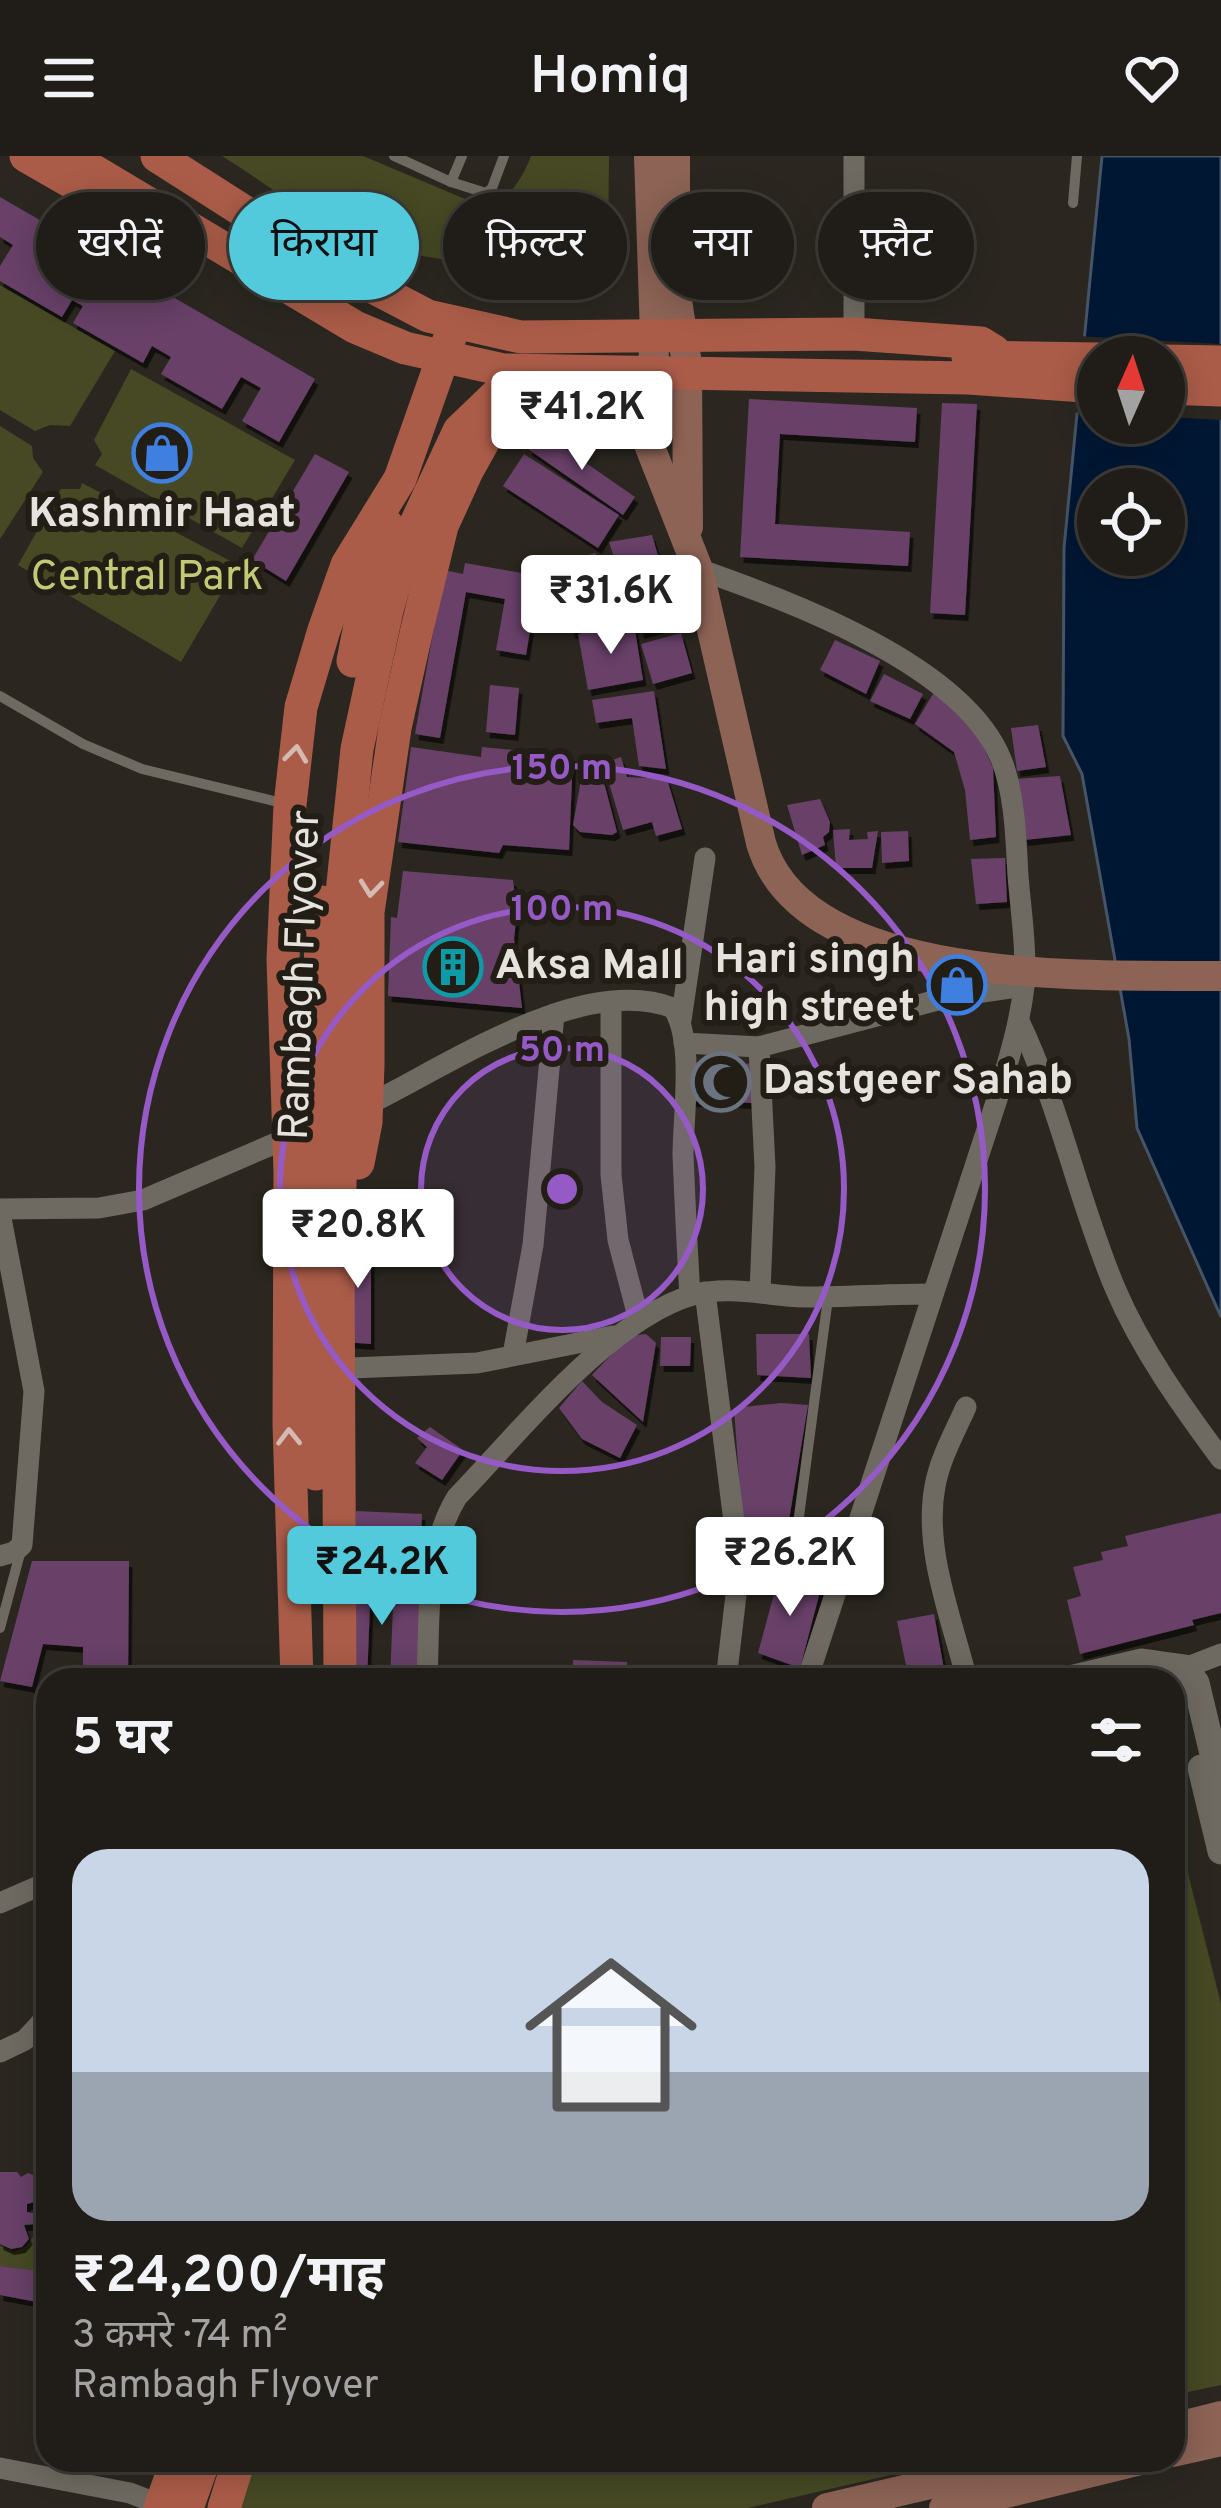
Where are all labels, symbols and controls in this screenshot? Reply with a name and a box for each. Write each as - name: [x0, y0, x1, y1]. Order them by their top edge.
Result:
- text: Homiq: [530, 44, 691, 113]
- icon: menu: [36, 45, 102, 111]
- icon: heart: [1119, 45, 1185, 111]
- chip: खरीदें: [36, 192, 205, 300]
- chip: किराया: [229, 192, 419, 300]
- chip: फ़िल्टर: [443, 192, 627, 300]
- chip: नया: [651, 192, 794, 300]
- chip: फ़्लैट: [818, 192, 974, 300]
- north arrow: [1077, 336, 1185, 444]
- map controls: [1077, 336, 1185, 576]
- pin: ₹41.2K: [484, 371, 680, 473]
- text: ₹41.2K: [518, 385, 646, 434]
- shop icon: Kashmir Haat: [131, 422, 193, 484]
- button: locate: [1077, 468, 1185, 576]
- place label: Kashmir Haat: [28, 489, 296, 542]
- park label: Central Park: [31, 552, 263, 605]
- pin: ₹31.6K: [513, 555, 709, 657]
- text: ₹31.6K: [548, 569, 674, 618]
- one-way arrow: [282, 744, 308, 764]
- text: 150 m: [512, 747, 612, 793]
- street label: Rambagh Flyover: [270, 809, 334, 1141]
- one-way arrow: [358, 878, 384, 898]
- text: 100 m: [511, 888, 613, 934]
- place label: Hari singh high street: [704, 935, 915, 1036]
- building icon: Aksa Mall: [422, 936, 484, 998]
- place label: Aksa Mall: [495, 941, 684, 994]
- shop icon: Hari singh high street: [926, 954, 988, 1016]
- text: 50 m: [519, 1029, 605, 1075]
- mosque icon: Dastgeer Sahab: [690, 1051, 752, 1113]
- place label: Dastgeer Sahab: [763, 1056, 1073, 1109]
- centre of rings: [541, 1168, 583, 1210]
- pin: ₹20.8K: [260, 1189, 456, 1291]
- text: ₹20.8K: [290, 1203, 426, 1252]
- one-way arrow: [277, 1427, 303, 1446]
- pin: ₹26.2K: [692, 1517, 888, 1619]
- pin: ₹24.2K: [284, 1526, 480, 1628]
- text: ₹26.2K: [723, 1531, 857, 1580]
- text: ₹24.2K: [314, 1540, 450, 1589]
- icon: filters: [1083, 1707, 1149, 1773]
- text: 5 घर: [72, 1708, 171, 1773]
- icon: home: [503, 1927, 719, 2143]
- text: ₹24,200/माह: [72, 2246, 384, 2311]
- text: 3 कमरे · 74 m²: [72, 2313, 288, 2362]
- text: Rambagh Flyover: [72, 2363, 379, 2412]

